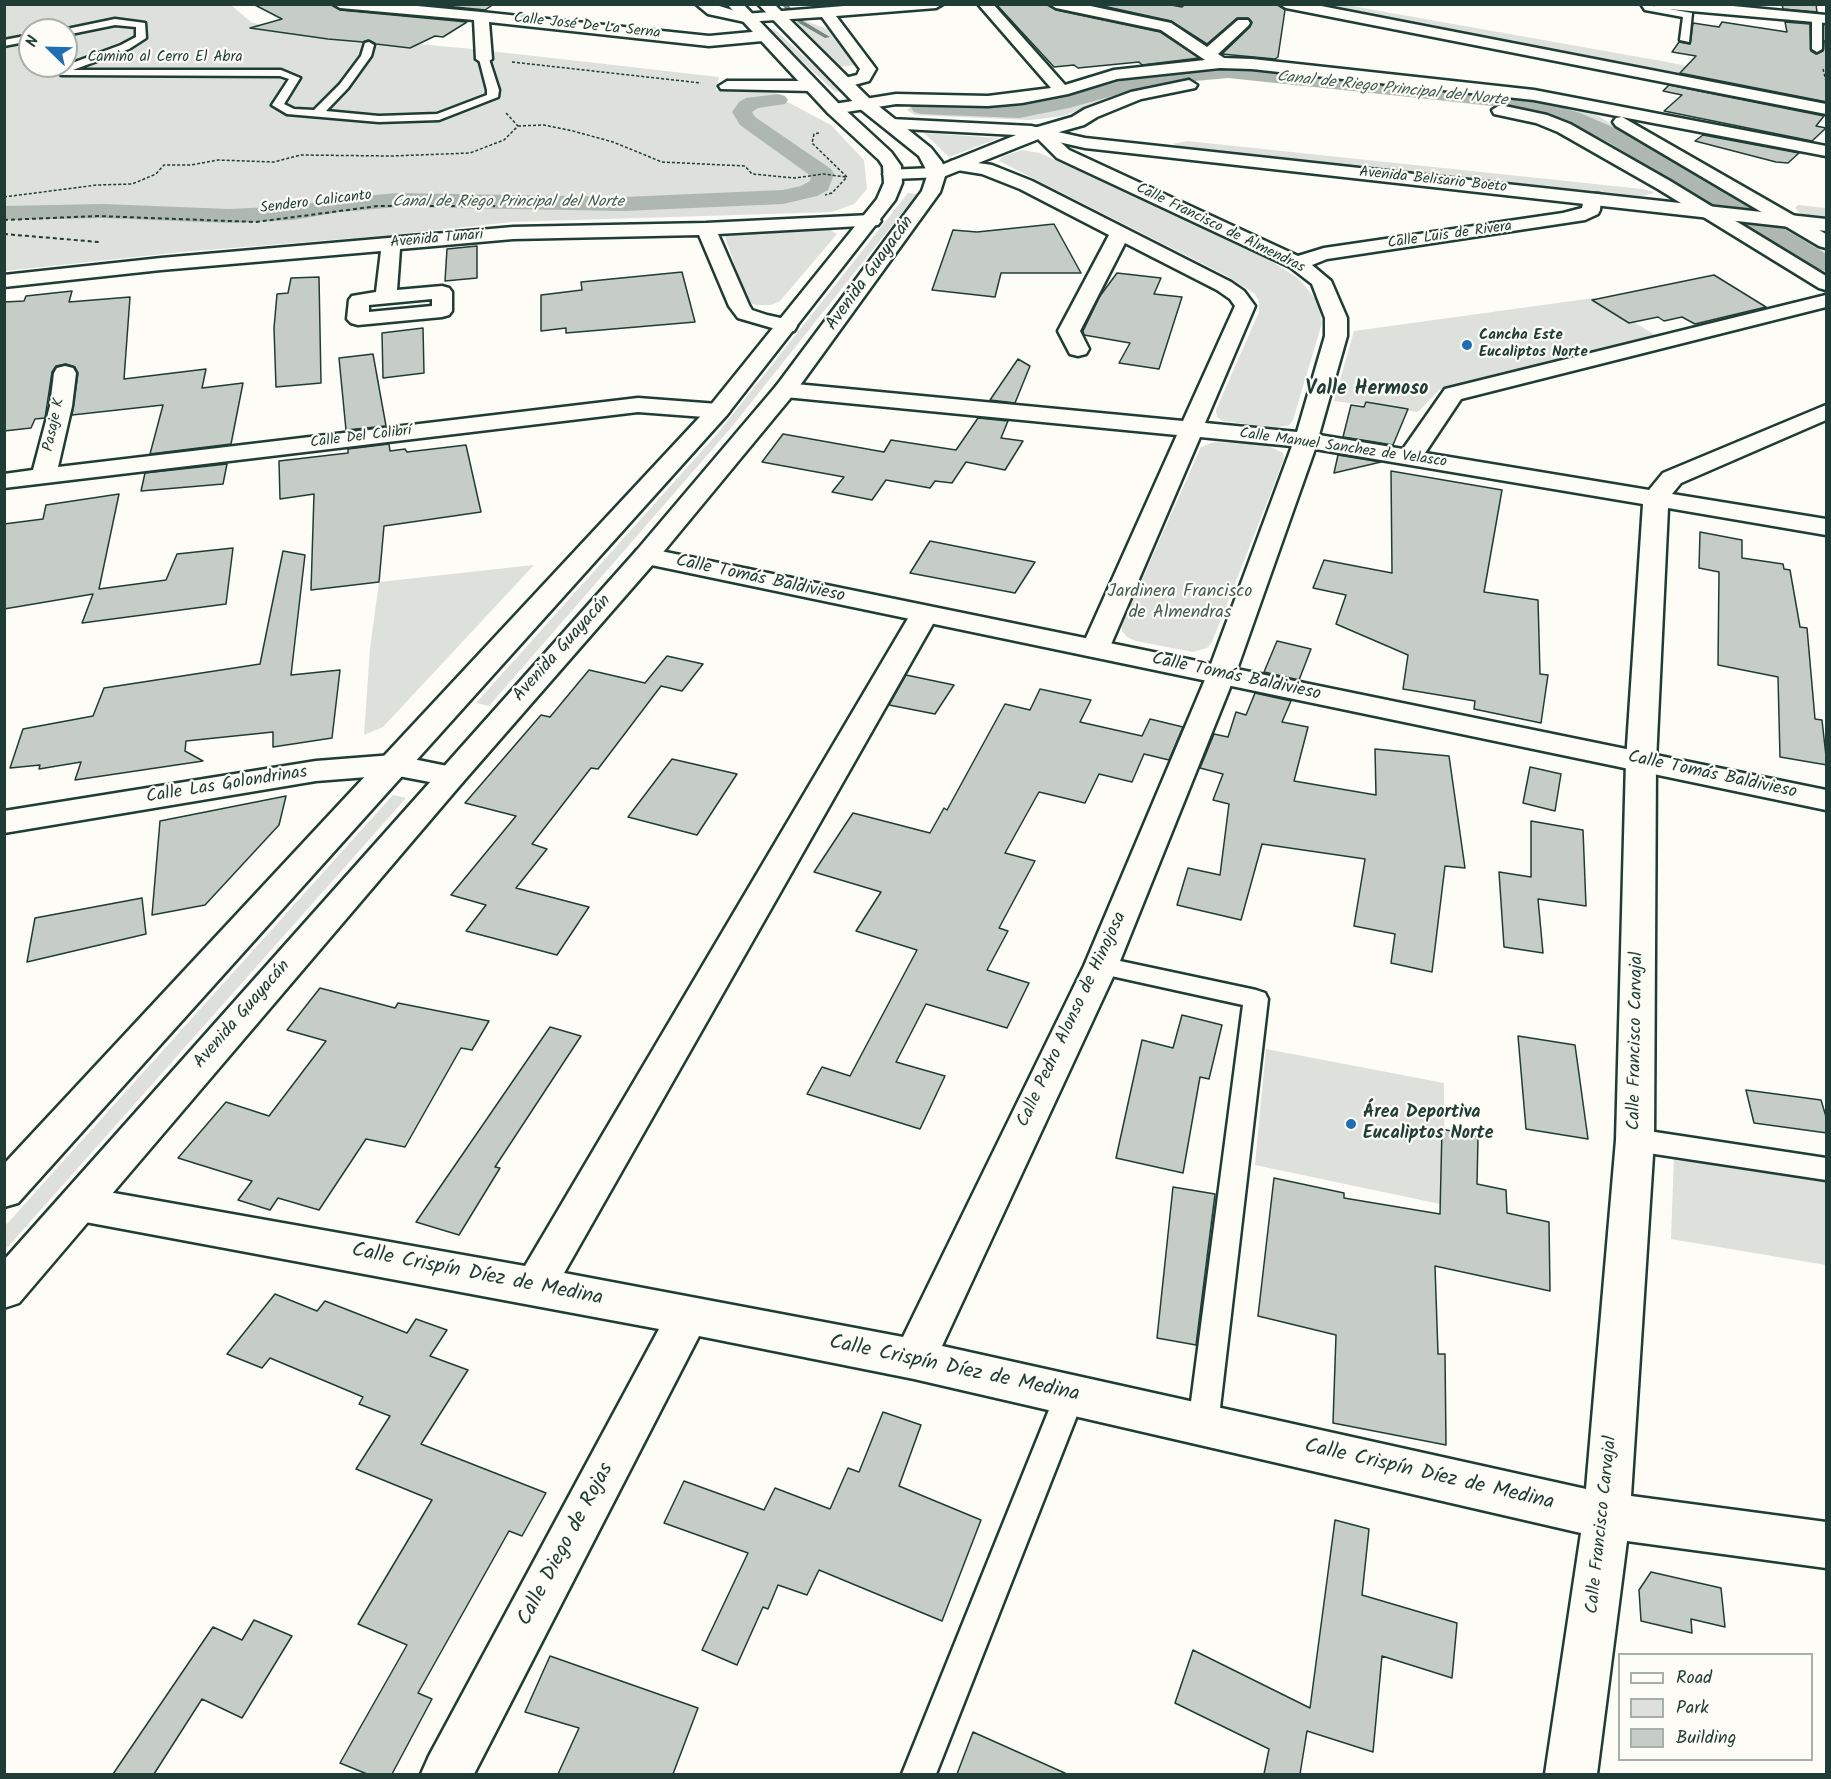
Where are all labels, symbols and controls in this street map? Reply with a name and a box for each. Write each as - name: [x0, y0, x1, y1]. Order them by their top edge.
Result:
- street label: Calle José De La Serna: [513, 10, 661, 44]
- north arrow: [18, 18, 78, 78]
- text: N: [19, 32, 46, 51]
- street label: Camino al Cerro El Abra: [88, 49, 242, 67]
- water label: Canal de Riego Principal del Norte: [1276, 68, 1508, 112]
- street label: Avenida Belisario Boeto: [1358, 164, 1508, 198]
- street label: Calle Francisco de Almendras: [1133, 180, 1307, 278]
- street label: Sendero Calicanto: [259, 187, 373, 219]
- water label: Canal de Riego Principal del Norte: [392, 193, 624, 213]
- street label: Avenida Guayacán: [822, 213, 920, 335]
- street label: Calle Luis de Rivera: [1387, 218, 1513, 254]
- street label: Avenida Tunari: [390, 227, 484, 253]
- place label: Cancha Este Eucaliptos Norte: [1479, 327, 1588, 362]
- marker: Cancha Este Eucaliptos Norte: [1460, 338, 1474, 352]
- district label: Valle Hermoso: [1306, 379, 1428, 403]
- street label: Pasaje K: [41, 397, 69, 453]
- street label: Calle Del Colibrí: [309, 423, 413, 453]
- street label: Calle Manuel Sanchez de Velasco: [1238, 426, 1448, 472]
- street label: Calle Tomás Baldivieso: [674, 552, 846, 608]
- park label: Jardinera Francisco de Almendras: [1108, 582, 1252, 624]
- street label: Avenida Guayacán: [509, 591, 617, 707]
- street label: Calle Tomás Baldivieso: [1150, 650, 1322, 706]
- street label: Calle Tomás Baldivieso: [1626, 748, 1798, 804]
- street label: Calle Las Golondrinas: [145, 763, 309, 809]
- street label: Calle Pedro Alonso de Hinojosa: [1014, 909, 1132, 1131]
- street label: Calle Francisco Carvajal: [1625, 951, 1649, 1131]
- street label: Avenida Guayacán: [190, 957, 296, 1073]
- place label: Área Deportiva Eucaliptos Norte: [1363, 1103, 1493, 1146]
- marker: Área Deportiva Eucaliptos Norte: [1344, 1117, 1358, 1131]
- street label: Calle Crispín Díez de Medina: [349, 1239, 605, 1313]
- street label: Calle Crispín Díez de Medina: [827, 1331, 1081, 1409]
- street label: Calle Crispín Díez de Medina: [1302, 1435, 1556, 1517]
- street label: Calle Francisco Carvajal: [1583, 1435, 1623, 1615]
- street label: Calle Diego de Rojas: [513, 1459, 621, 1631]
- legend: [1618, 1653, 1813, 1761]
- text: Road: [1676, 1664, 1712, 1693]
- text: Park: [1676, 1694, 1709, 1723]
- text: Building: [1676, 1724, 1736, 1753]

